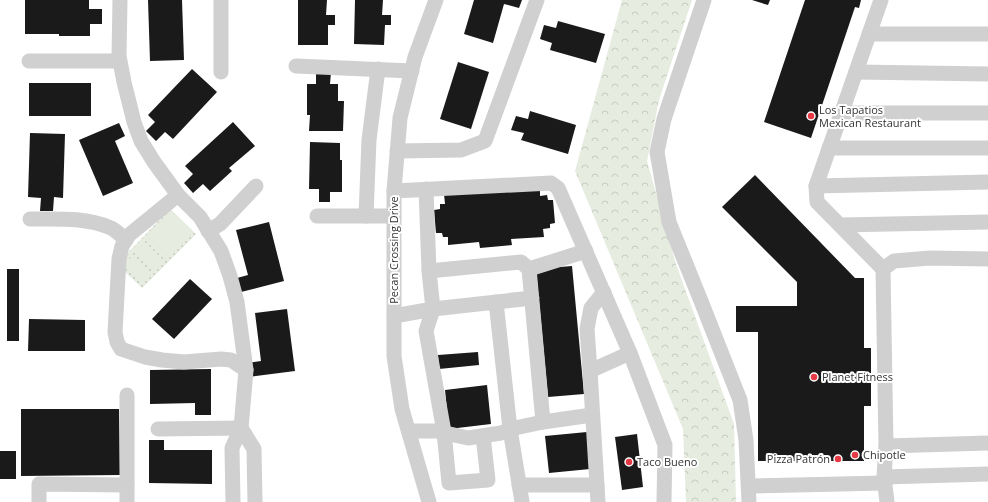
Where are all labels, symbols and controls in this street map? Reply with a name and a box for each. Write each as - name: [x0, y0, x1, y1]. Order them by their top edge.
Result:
- place label: Los Tapatios Mexican Restaurant: [819, 102, 921, 130]
- marker: Los Tapatios Mexican Restaurant: [806, 111, 816, 121]
- street label: Pecan Crossing Drive: [386, 196, 401, 304]
- place label: Planet Fitness: [822, 369, 893, 384]
- marker: Planet Fitness: [809, 372, 819, 382]
- place label: Chipotle: [863, 447, 906, 462]
- marker: Chipotle: [850, 450, 860, 460]
- place label: Pizza Patrón: [767, 451, 830, 466]
- place label: Taco Bueno: [637, 454, 698, 469]
- marker: Pizza Patrón: [833, 454, 843, 464]
- marker: Taco Bueno: [624, 457, 634, 467]

